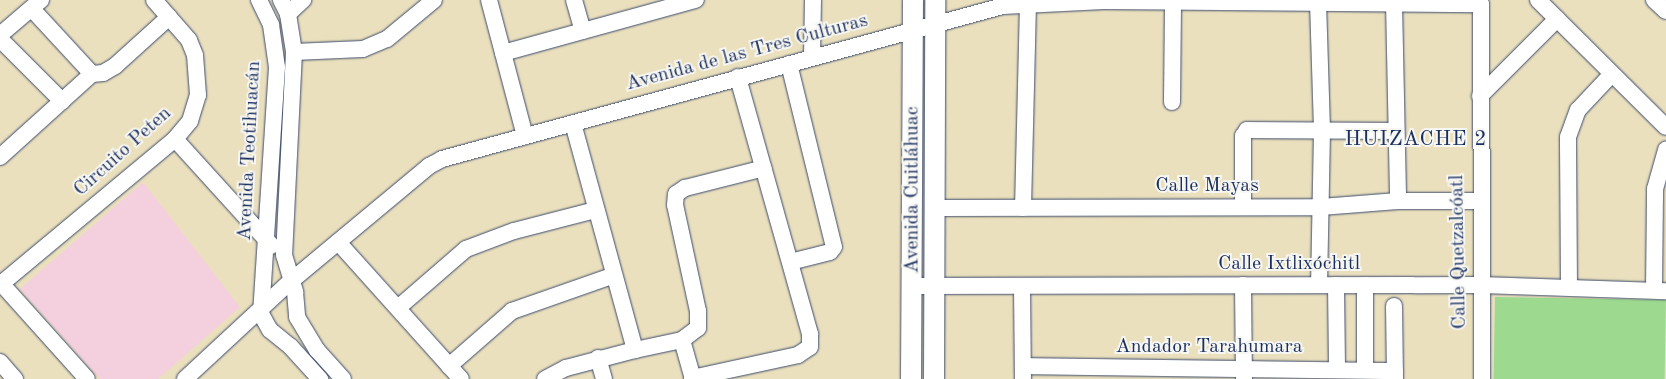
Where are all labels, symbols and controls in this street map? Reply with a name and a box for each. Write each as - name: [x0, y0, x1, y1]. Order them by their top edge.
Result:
- street label: Avenida de las Tres Culturas: [623, 9, 871, 97]
- street label: Avenida Teotihuacán: [233, 60, 267, 242]
- street label: Circuito Peten: [69, 102, 177, 202]
- street label: Avenida Cuitláhuac: [901, 107, 925, 273]
- district label: HUIZACHE 2: [1343, 127, 1489, 153]
- street label: Calle Mayas: [1155, 174, 1259, 198]
- street label: Calle Quetzalcóatl: [1446, 174, 1472, 330]
- street label: Calle Ixtlixóchitl: [1218, 252, 1360, 276]
- street label: Andador Tarahumara: [1115, 335, 1303, 359]

